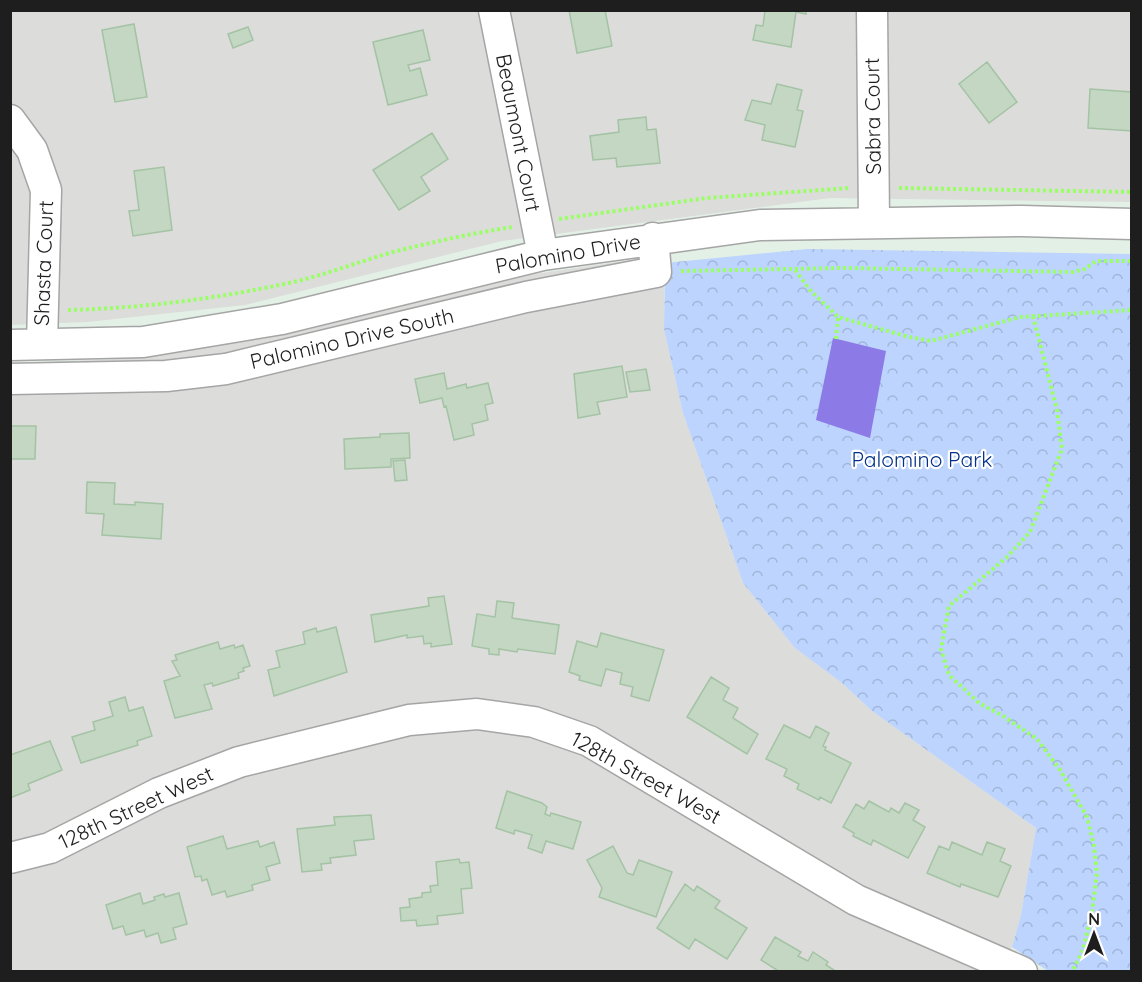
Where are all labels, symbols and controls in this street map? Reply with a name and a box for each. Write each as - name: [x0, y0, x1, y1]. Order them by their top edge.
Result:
- street label: Beaumont Court: [491, 52, 547, 214]
- street label: Sabra Court: [858, 57, 886, 175]
- street label: Shasta Court: [28, 200, 58, 326]
- street label: Palomino Drive: [493, 227, 643, 279]
- street label: Palomino Drive South: [247, 302, 456, 374]
- park label: Palomino Park: [851, 446, 993, 472]
- street label: 128th Street West: [567, 725, 726, 829]
- street label: 128th Street West: [54, 760, 217, 854]
- north arrow: [1064, 904, 1124, 964]
- text: N: [1088, 909, 1100, 929]

